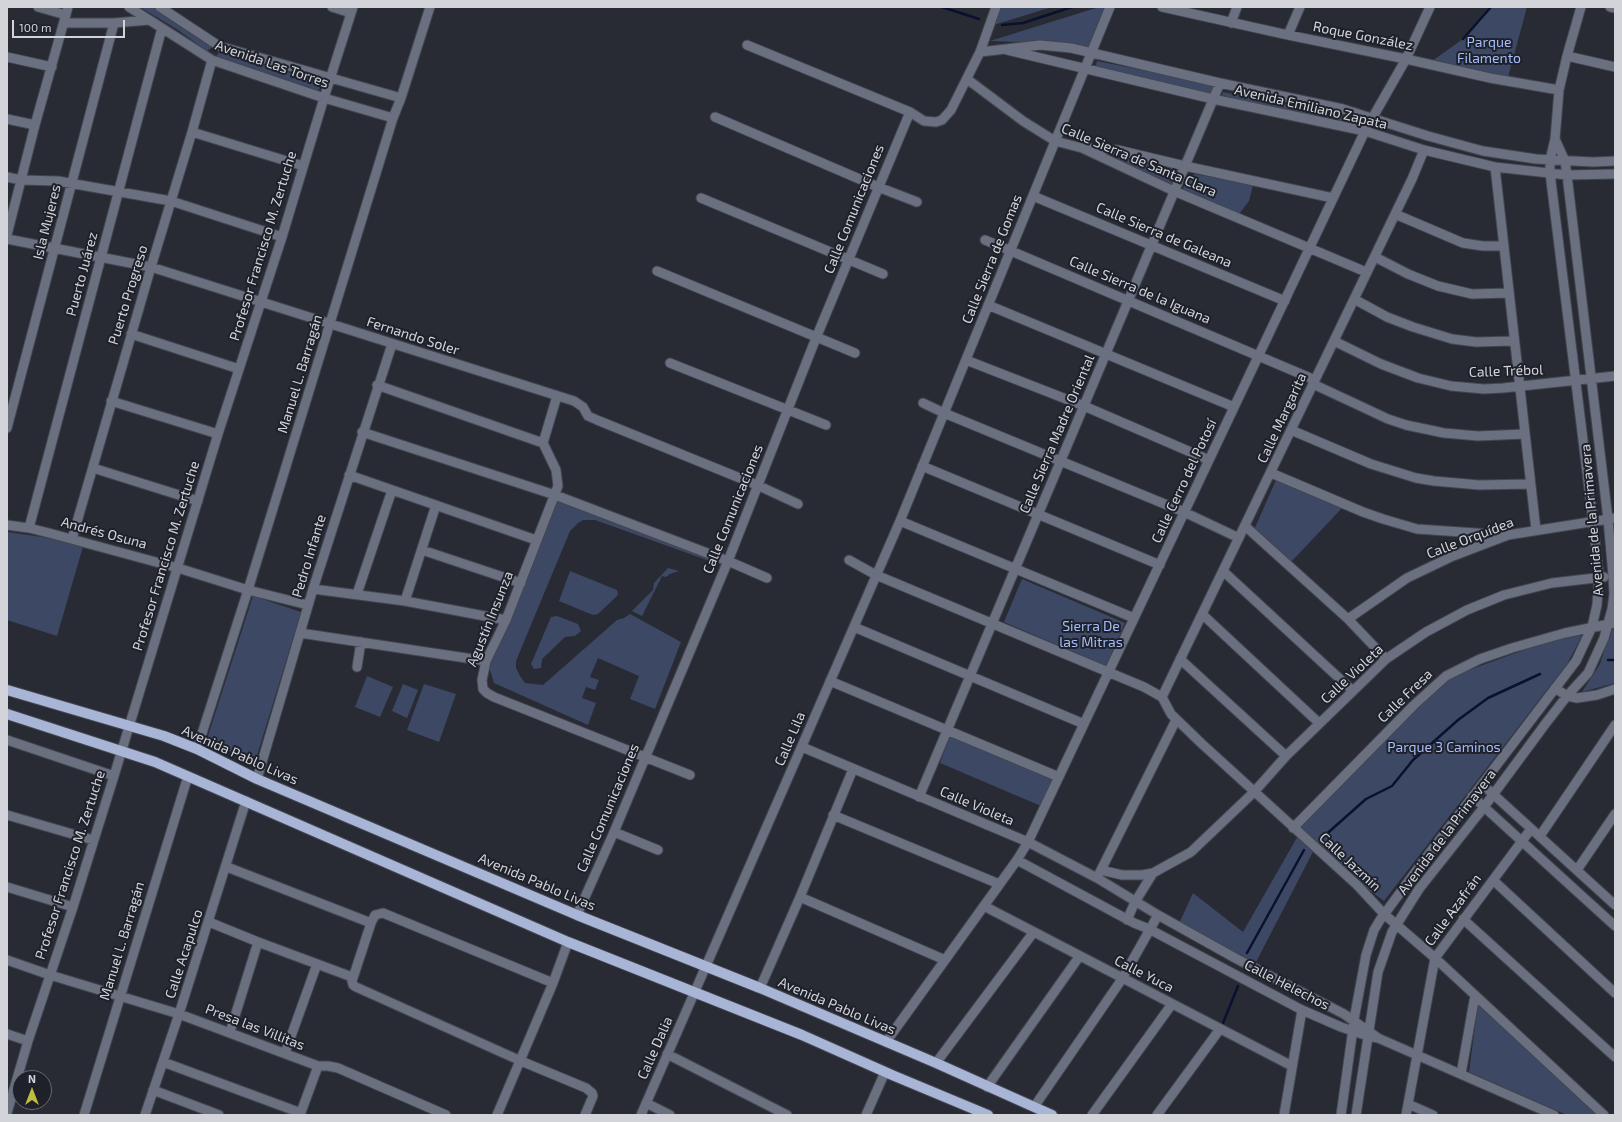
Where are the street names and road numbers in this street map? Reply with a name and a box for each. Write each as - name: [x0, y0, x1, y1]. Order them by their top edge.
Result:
- street label: Roque González: [1312, 18, 1414, 54]
- street label: Avenida Las Torres: [213, 37, 331, 91]
- street label: Avenida Emiliano Zapata: [1233, 81, 1389, 133]
- street label: Calle Sierra de Santa Clara: [1059, 120, 1219, 200]
- street label: Calle Comunicaciones: [820, 142, 888, 276]
- street label: Profesor Francisco M. Zertuche: [226, 149, 300, 343]
- street label: Isla Mujeres: [30, 183, 64, 261]
- street label: Calle Sierra de Gomas: [958, 192, 1026, 326]
- street label: Calle Sierra de Galeana: [1094, 199, 1234, 271]
- street label: Puerto Juárez: [63, 230, 101, 318]
- street label: Puerto Progreso: [105, 243, 151, 347]
- street label: Calle Sierra de la Iguana: [1067, 253, 1213, 327]
- street label: Manuel L. Barragán: [274, 313, 326, 435]
- street label: Fernando Soler: [364, 313, 462, 359]
- street label: Calle Sierra Madre Oriental: [1016, 352, 1098, 516]
- street label: Calle Trébol: [1468, 361, 1544, 381]
- street label: Calle Margarita: [1254, 370, 1310, 466]
- street label: Calle Cerro del Potosí: [1148, 416, 1220, 546]
- street label: Calle Comunicaciones: [699, 442, 767, 576]
- street label: Avenida de la Primavera: [1577, 443, 1607, 597]
- street label: Profesor Francisco M. Zertuche: [129, 459, 203, 653]
- street label: Pedro Infante: [288, 512, 330, 600]
- street label: Andrés Osuna: [59, 513, 149, 553]
- street label: Calle Orquídea: [1424, 514, 1516, 562]
- street label: Agustín Insunza: [463, 569, 517, 669]
- street label: Calle Violeta: [1317, 641, 1387, 707]
- street label: Calle Fresa: [1374, 666, 1436, 726]
- street label: Calle Lila: [771, 709, 809, 769]
- street label: Avenida Pablo Livas: [179, 722, 301, 788]
- street label: Calle Comunicaciones: [573, 741, 643, 875]
- street label: Avenida de la Primavera: [1394, 766, 1500, 898]
- street label: Profesor Francisco M. Zertuche: [31, 768, 109, 962]
- street label: Calle Violeta: [937, 783, 1017, 829]
- street label: Calle Jazmín: [1316, 829, 1384, 895]
- street label: Avenida Pablo Livas: [476, 850, 598, 914]
- street label: Calle Azafrán: [1421, 871, 1485, 949]
- street label: Manuel L. Barragán: [96, 880, 148, 1002]
- street label: Calle Acapulco: [162, 907, 206, 1001]
- street label: Calle Yuca: [1112, 952, 1176, 996]
- street label: Calle Helechos: [1242, 956, 1332, 1014]
- street label: Avenida Pablo Livas: [776, 974, 898, 1038]
- street label: Presa las Villitas: [203, 1000, 307, 1054]
- street label: Calle Dalia: [634, 1014, 676, 1082]

